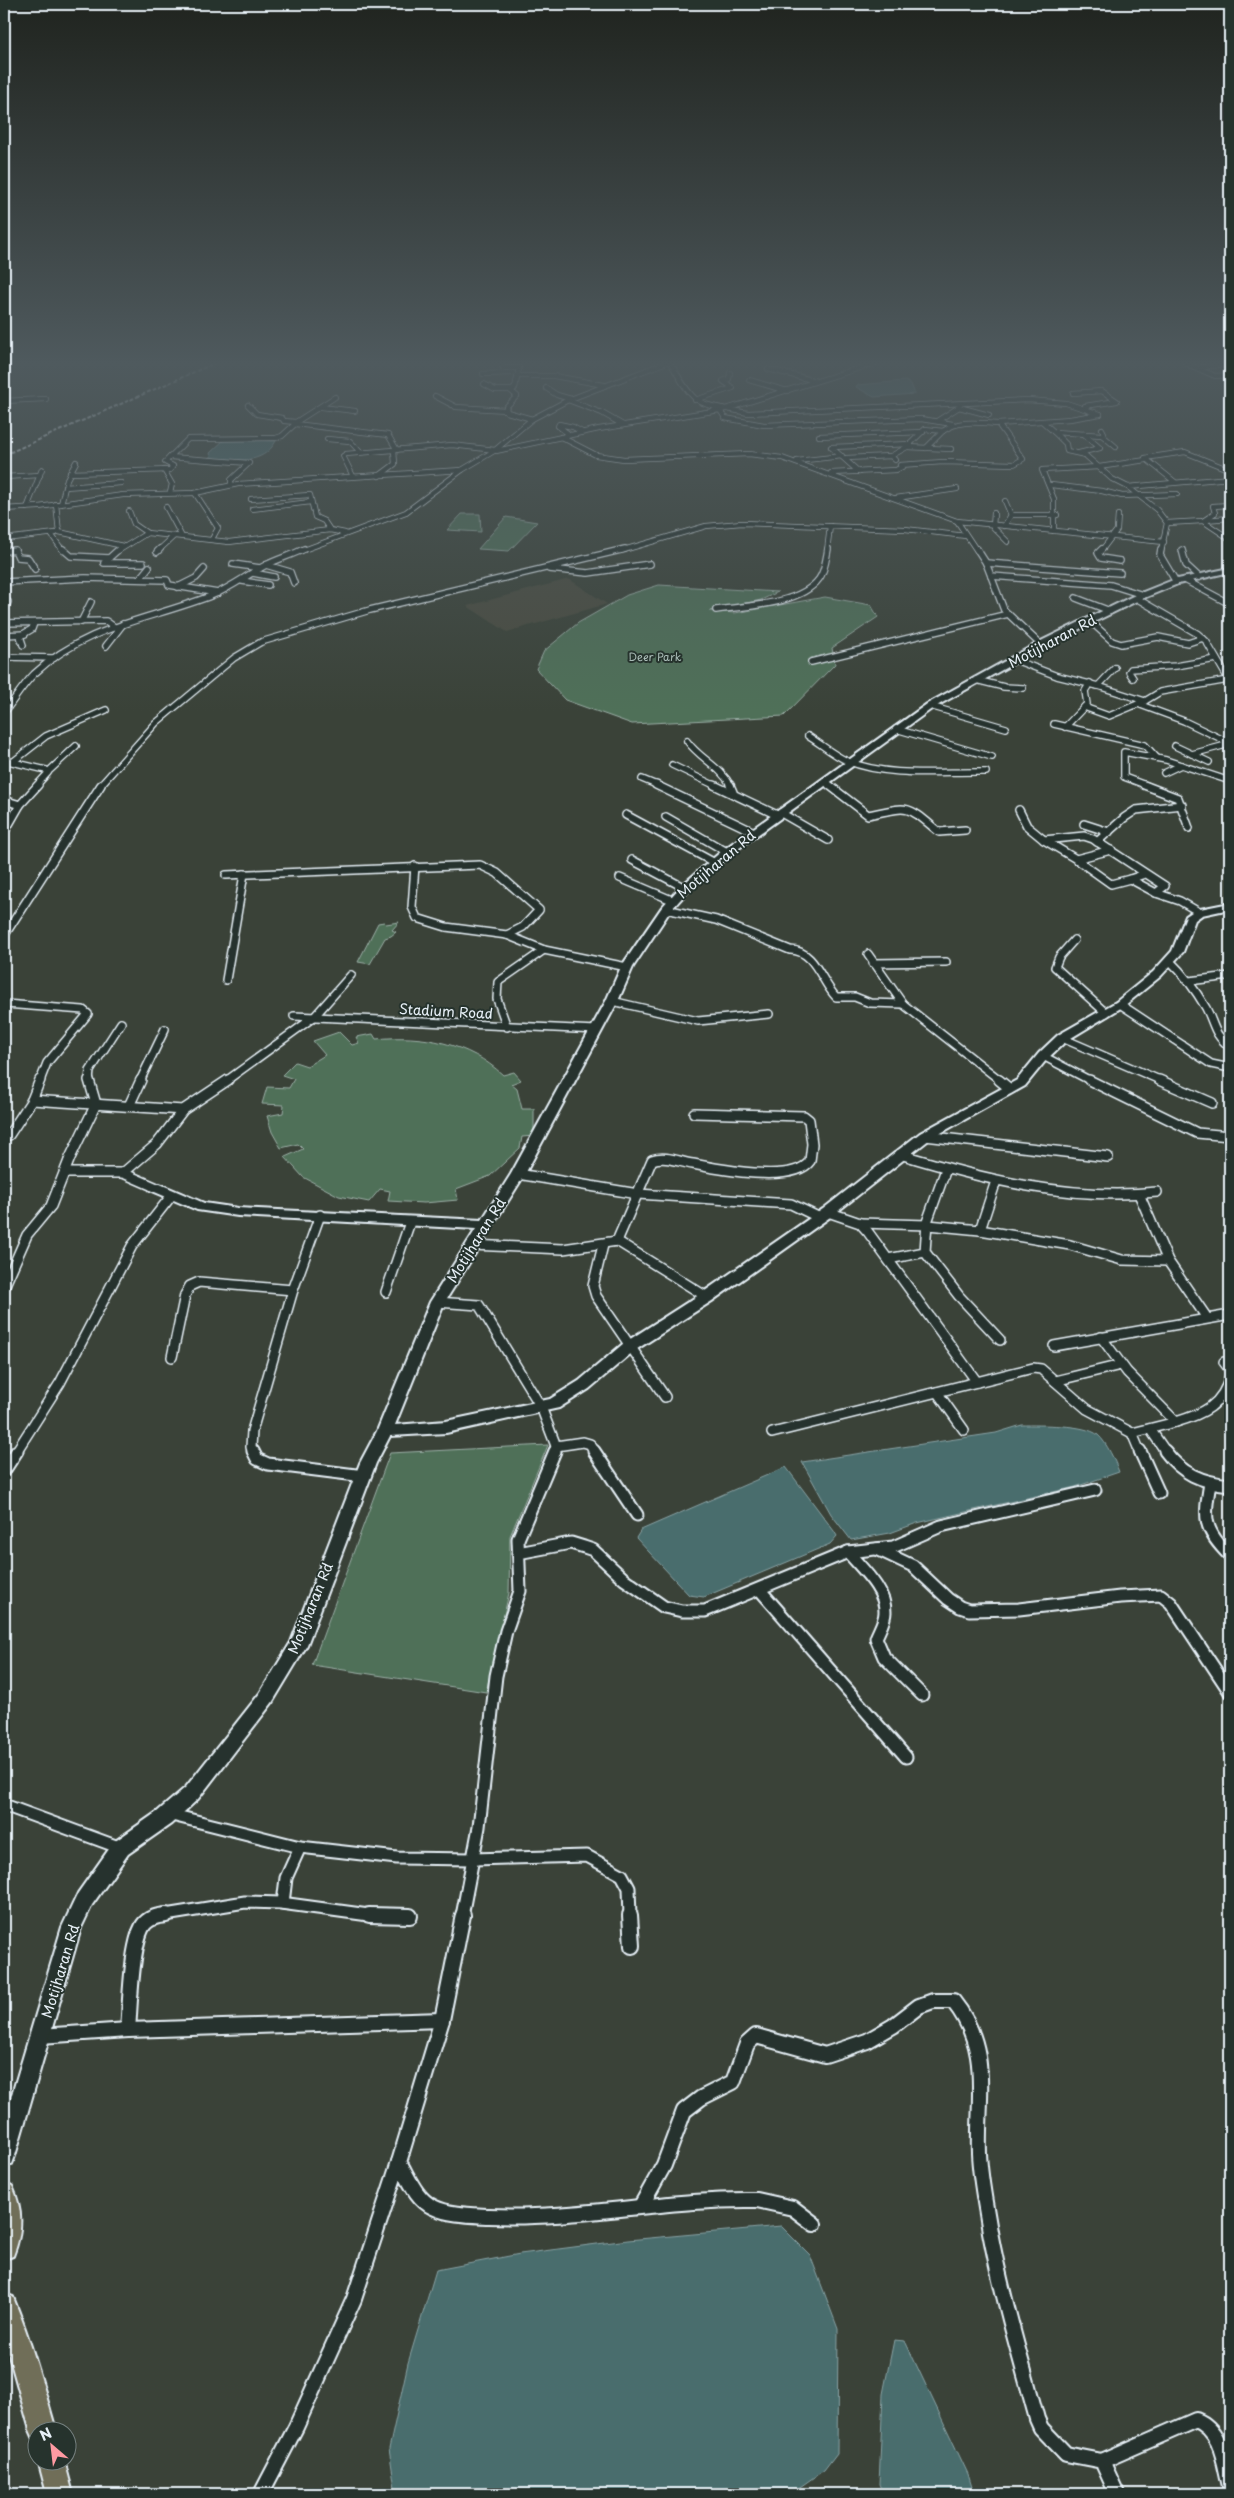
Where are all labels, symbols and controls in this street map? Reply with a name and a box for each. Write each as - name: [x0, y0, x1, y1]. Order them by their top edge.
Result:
- street label: Motijharan Rd: [1004, 609, 1100, 673]
- park label: Deer Park: [628, 648, 682, 665]
- street label: Motijharan Rd: [672, 825, 760, 903]
- street label: Stadium Road: [399, 998, 493, 1024]
- street label: Motijharan Rd: [441, 1193, 511, 1287]
- street label: Motijharan Rd: [282, 1559, 338, 1657]
- street label: Motijharan Rd: [36, 1921, 84, 2020]
- north arrow: [28, 2420, 78, 2470]
- text: N: [36, 2422, 55, 2446]

